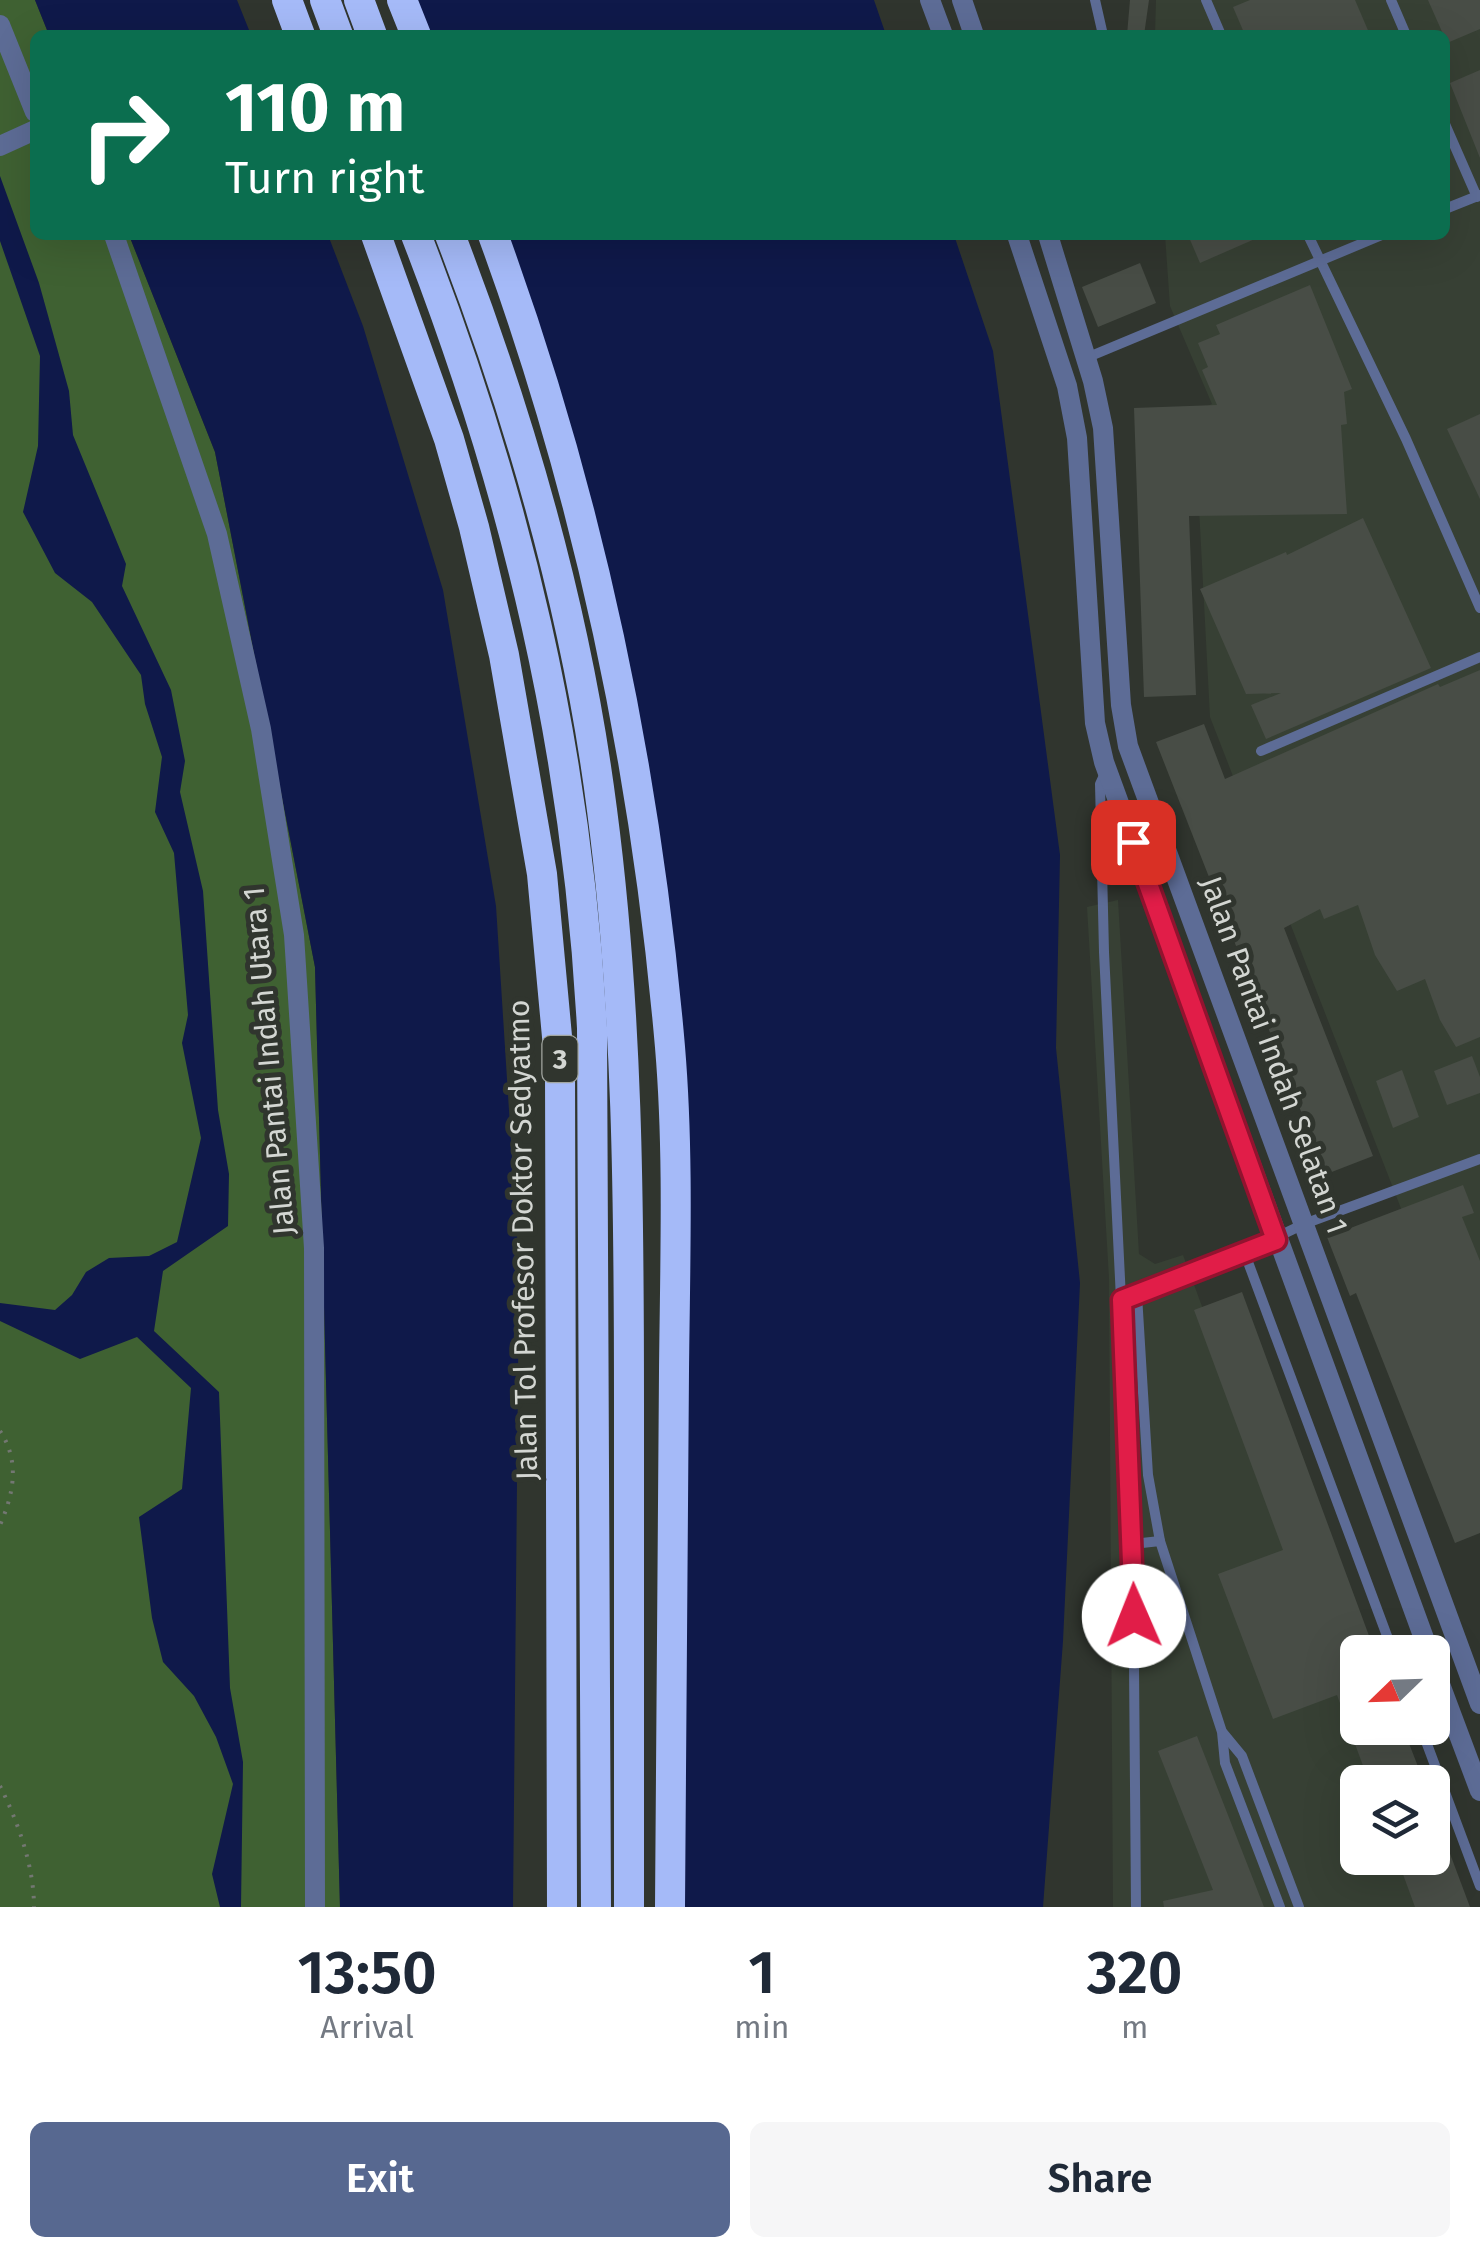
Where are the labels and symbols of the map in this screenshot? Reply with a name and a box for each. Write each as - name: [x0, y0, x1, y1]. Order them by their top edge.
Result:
- pin: [1091, 800, 1176, 885]
- street label: Jalan Pantai Indah Selatan 1: [1192, 871, 1356, 1239]
- street label: Jalan Pantai Indah Utara 1: [236, 885, 302, 1237]
- street label: Jalan Tol Profesor Doktor Sedyatmo: [501, 999, 545, 1481]
- road number: 3: [542, 1036, 578, 1082]
- position arrow: [1082, 1564, 1186, 1668]
- north arrow: [1340, 1635, 1450, 1745]

